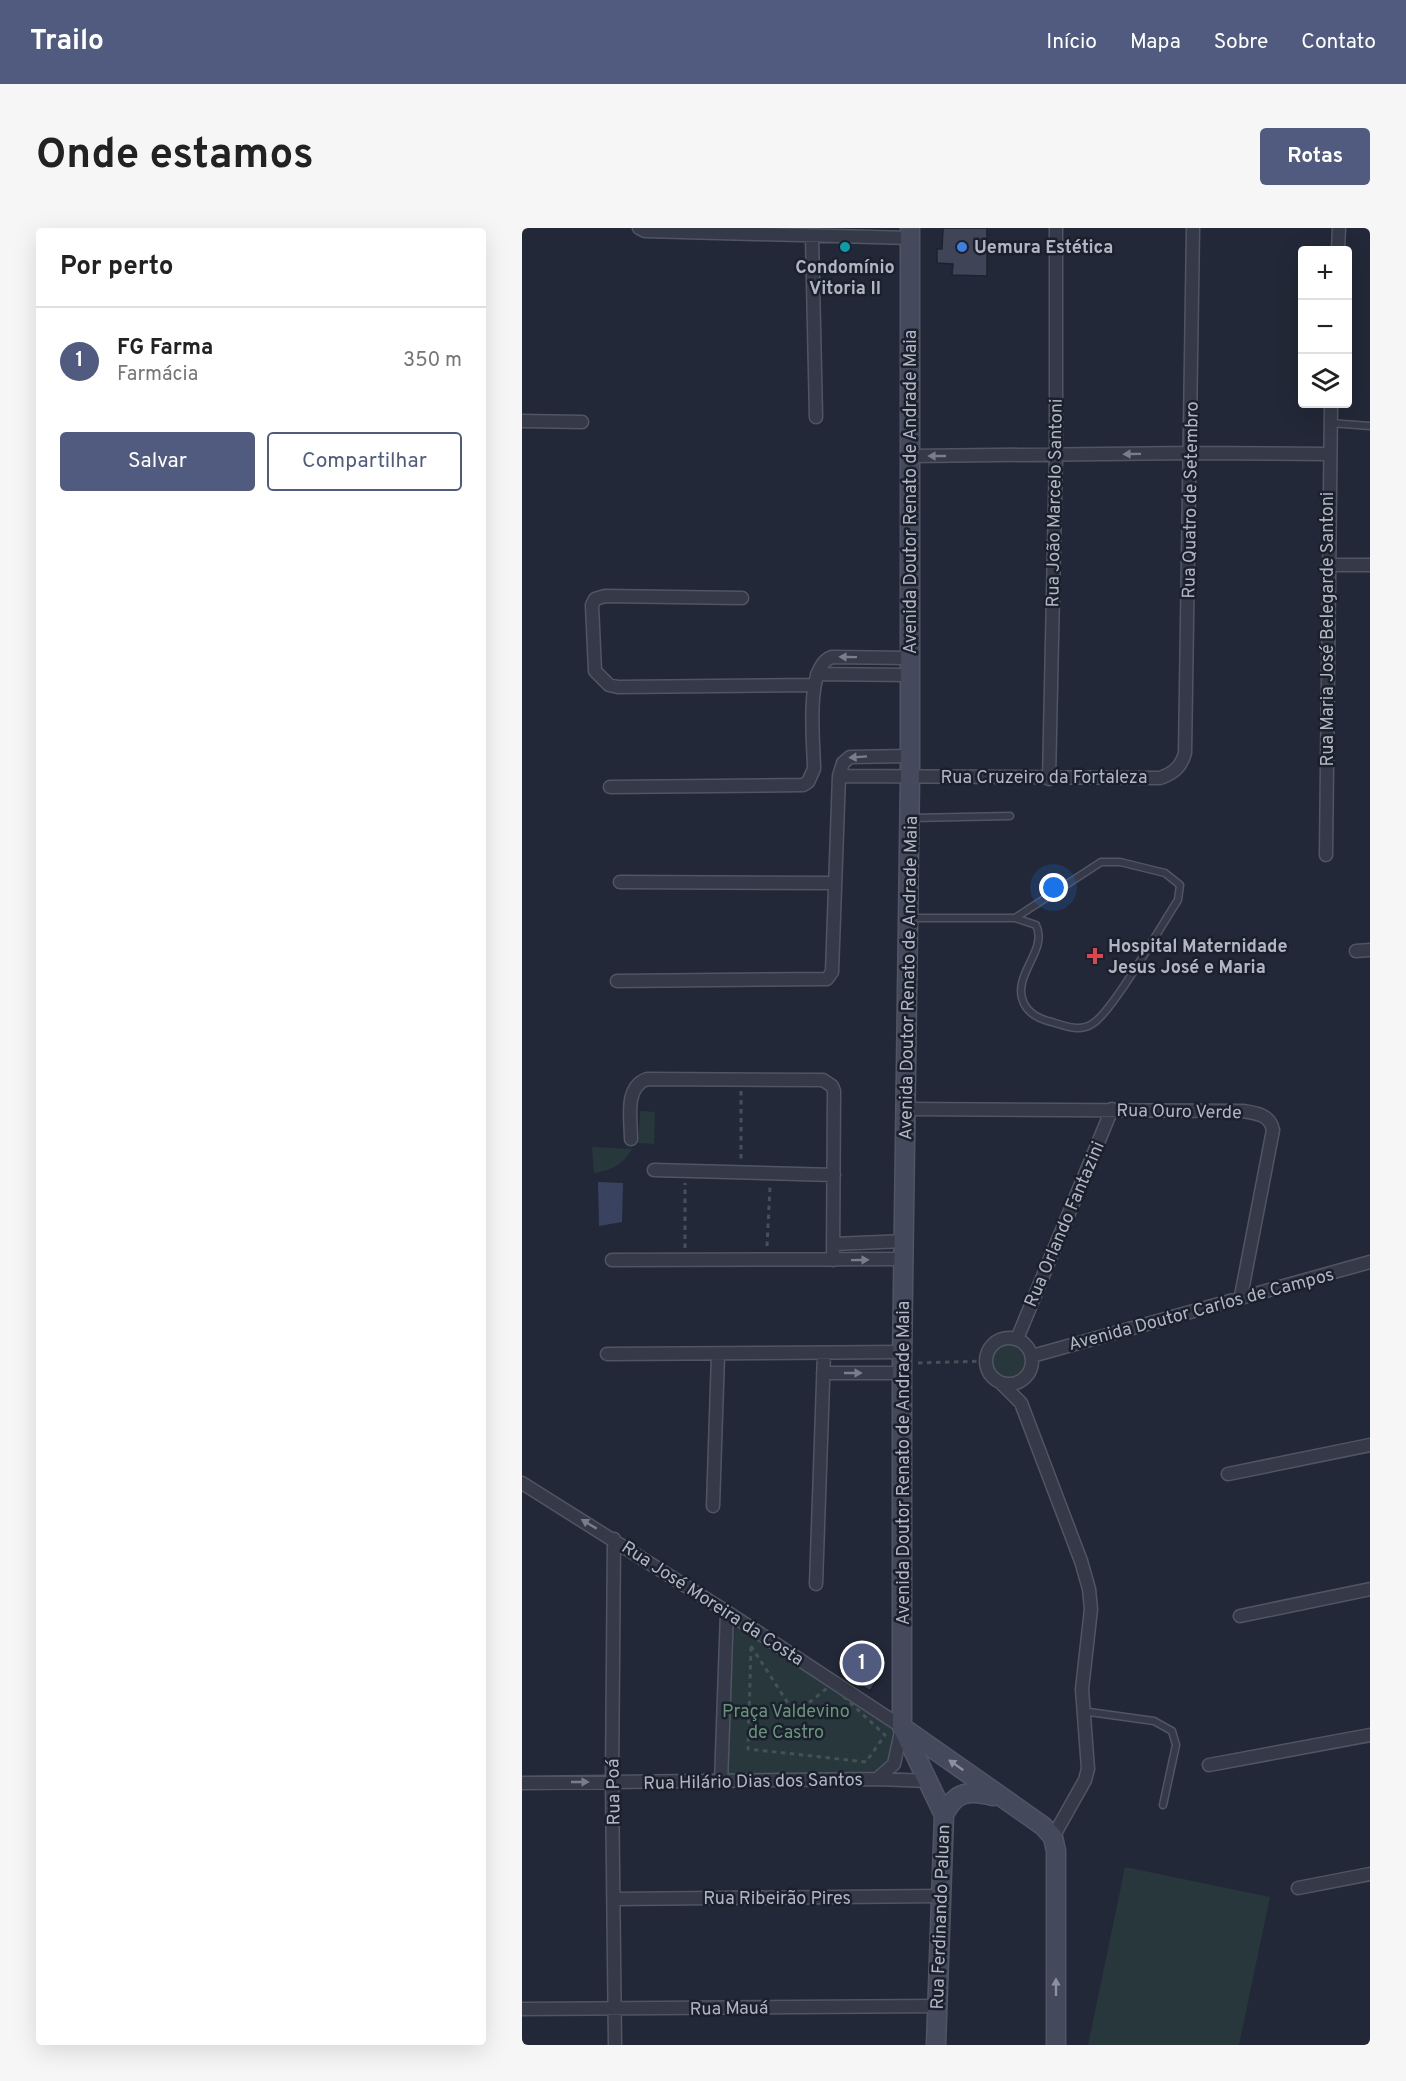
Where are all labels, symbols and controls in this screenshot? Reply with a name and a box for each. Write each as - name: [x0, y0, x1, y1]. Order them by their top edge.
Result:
- text: Trailo: [30, 24, 104, 60]
- text: Início: [1046, 29, 1097, 56]
- text: Mapa: [1130, 29, 1181, 56]
- text: Sobre: [1214, 29, 1268, 56]
- text: Contato: [1301, 29, 1376, 56]
- button: Rotas: [1260, 128, 1370, 185]
- text: Onde estamos: [36, 130, 314, 183]
- place label: Uemura Estética: [974, 237, 1113, 260]
- marker: Condomínio Vitoria II: [838, 240, 852, 254]
- marker: Uemura Estética: [955, 240, 969, 254]
- map controls: [1298, 246, 1352, 408]
- button: +: [1298, 246, 1352, 300]
- text: Por perto: [60, 251, 174, 284]
- place label: Condomínio Vitoria II: [795, 257, 895, 301]
- button: −: [1298, 300, 1352, 354]
- street label: Avenida Doutor Renato de Andrade Maia: [900, 330, 923, 654]
- text: FG Farma: [117, 335, 213, 362]
- text: 1: [76, 348, 84, 374]
- text: 350 m: [403, 348, 462, 374]
- button: layers: [1298, 354, 1352, 408]
- text: Farmácia: [117, 362, 198, 388]
- street label: Rua João Marcelo Santoni: [1042, 398, 1069, 608]
- street label: Rua Quatro de Setembro: [1178, 401, 1205, 599]
- button: Salvar: [60, 432, 255, 491]
- button: Compartilhar: [267, 432, 462, 491]
- one-way arrow: [1123, 449, 1142, 459]
- one-way arrow: [928, 451, 947, 461]
- street label: Rua Maria José Belegarde Santoni: [1317, 492, 1340, 766]
- one-way arrow: [838, 652, 857, 662]
- one-way arrow: [849, 753, 868, 762]
- street label: Rua Cruzeiro da Fortaleza: [941, 767, 1147, 790]
- street label: Avenida Doutor Renato de Andrade Maia: [895, 816, 924, 1140]
- your location: [1039, 873, 1068, 902]
- place label: Hospital Maternidade Jesus José e Maria: [1108, 936, 1287, 980]
- marker: Hospital Maternidade Jesus José e Maria: [1086, 947, 1104, 965]
- street label: Rua Ouro Verde: [1116, 1100, 1242, 1125]
- street label: Rua Orlando Fantazini: [1020, 1138, 1111, 1311]
- one-way arrow: [851, 1255, 870, 1264]
- street label: Avenida Doutor Carlos de Campos: [1066, 1264, 1337, 1357]
- street label: Avenida Doutor Renato de Andrade Maia: [893, 1301, 916, 1625]
- one-way arrow: [844, 1368, 863, 1378]
- one-way arrow: [581, 1518, 597, 1529]
- street label: Rua José Moreira da Costa: [617, 1537, 808, 1672]
- pin: 1: [842, 1640, 882, 1686]
- park label: Praça Valdevino de Castro: [722, 1701, 850, 1745]
- street label: Rua Poá: [602, 1758, 627, 1825]
- one-way arrow: [948, 1759, 964, 1771]
- street label: Rua Hilário Dias dos Santos: [643, 1769, 863, 1796]
- one-way arrow: [571, 1777, 590, 1787]
- street label: Rua Ferdinando Paluan: [927, 1824, 956, 2010]
- street label: Rua Ribeirão Pires: [703, 1888, 851, 1911]
- one-way arrow: [1052, 1977, 1061, 1996]
- street label: Rua Mauá: [689, 1997, 769, 2022]

